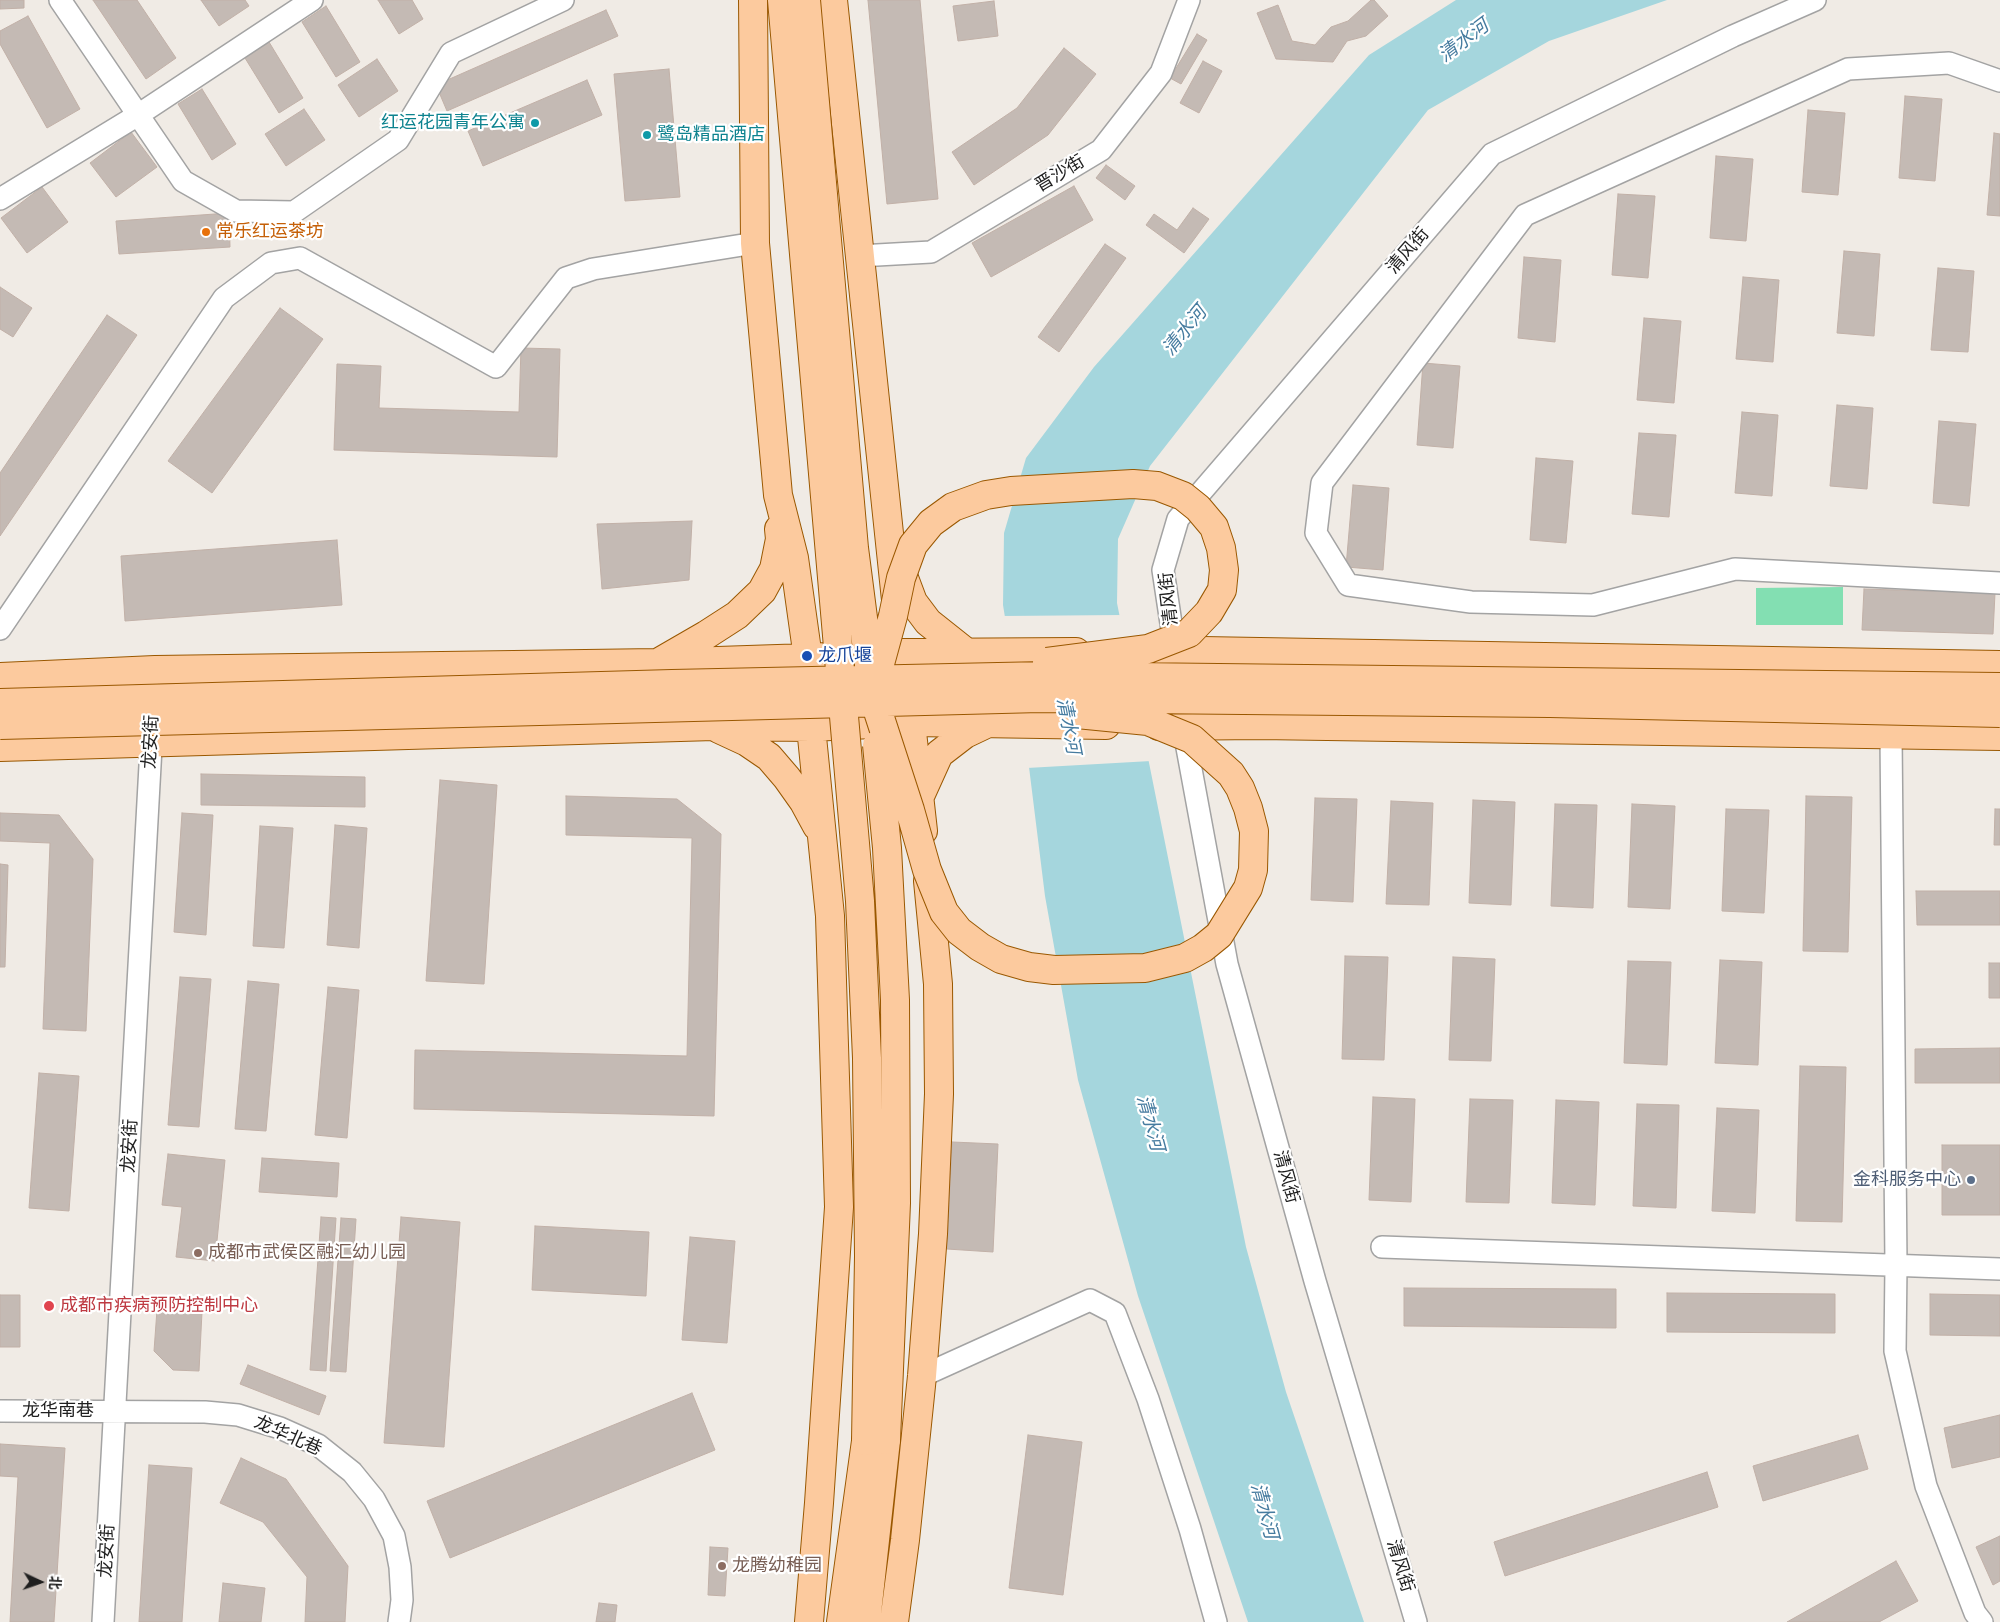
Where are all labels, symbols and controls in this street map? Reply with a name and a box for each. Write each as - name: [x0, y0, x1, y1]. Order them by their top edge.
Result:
- water label: 清水河: [1434, 15, 1494, 67]
- place label: 红运花园青年公寓: [381, 112, 525, 134]
- marker: 红运花园青年公寓: [529, 117, 541, 129]
- place label: 鹭岛精品酒店: [657, 124, 765, 146]
- marker: 鹭岛精品酒店: [641, 129, 653, 141]
- street label: 晋沙街: [1031, 151, 1089, 197]
- place label: 常乐红运茶坊: [216, 221, 324, 243]
- street label: 清风街: [1382, 224, 1434, 278]
- marker: 常乐红运茶坊: [200, 226, 212, 238]
- water label: 清水河: [1158, 302, 1212, 360]
- street label: 清风街: [1155, 571, 1183, 627]
- place label: 龙爪堰: [818, 645, 872, 667]
- marker: 龙爪堰: [800, 649, 814, 663]
- water label: 清水河: [1051, 696, 1085, 756]
- street label: 龙安街: [139, 714, 163, 770]
- water label: 清水河: [1132, 1093, 1168, 1153]
- street label: 龙安街: [118, 1118, 142, 1174]
- street label: 清风街: [1269, 1148, 1303, 1206]
- place label: 金科服务中心: [1853, 1169, 1961, 1191]
- marker: 金科服务中心: [1965, 1174, 1977, 1186]
- place label: 成都市武侯区融汇幼儿园: [208, 1242, 406, 1264]
- marker: 成都市武侯区融汇幼儿园: [192, 1247, 204, 1259]
- place label: 成都市疾病预防控制中心: [60, 1295, 258, 1317]
- marker: 成都市疾病预防控制中心: [42, 1299, 56, 1313]
- street label: 龙华南巷: [22, 1400, 94, 1422]
- street label: 龙华北巷: [251, 1411, 325, 1461]
- water label: 清水河: [1246, 1481, 1282, 1541]
- street label: 龙安街: [95, 1523, 119, 1579]
- street label: 清风街: [1382, 1537, 1418, 1595]
- place label: 龙腾幼稚园: [732, 1555, 822, 1577]
- north arrow: [15, 1557, 65, 1607]
- marker: 龙腾幼稚园: [716, 1560, 728, 1572]
- text: 北: [46, 1575, 64, 1590]

